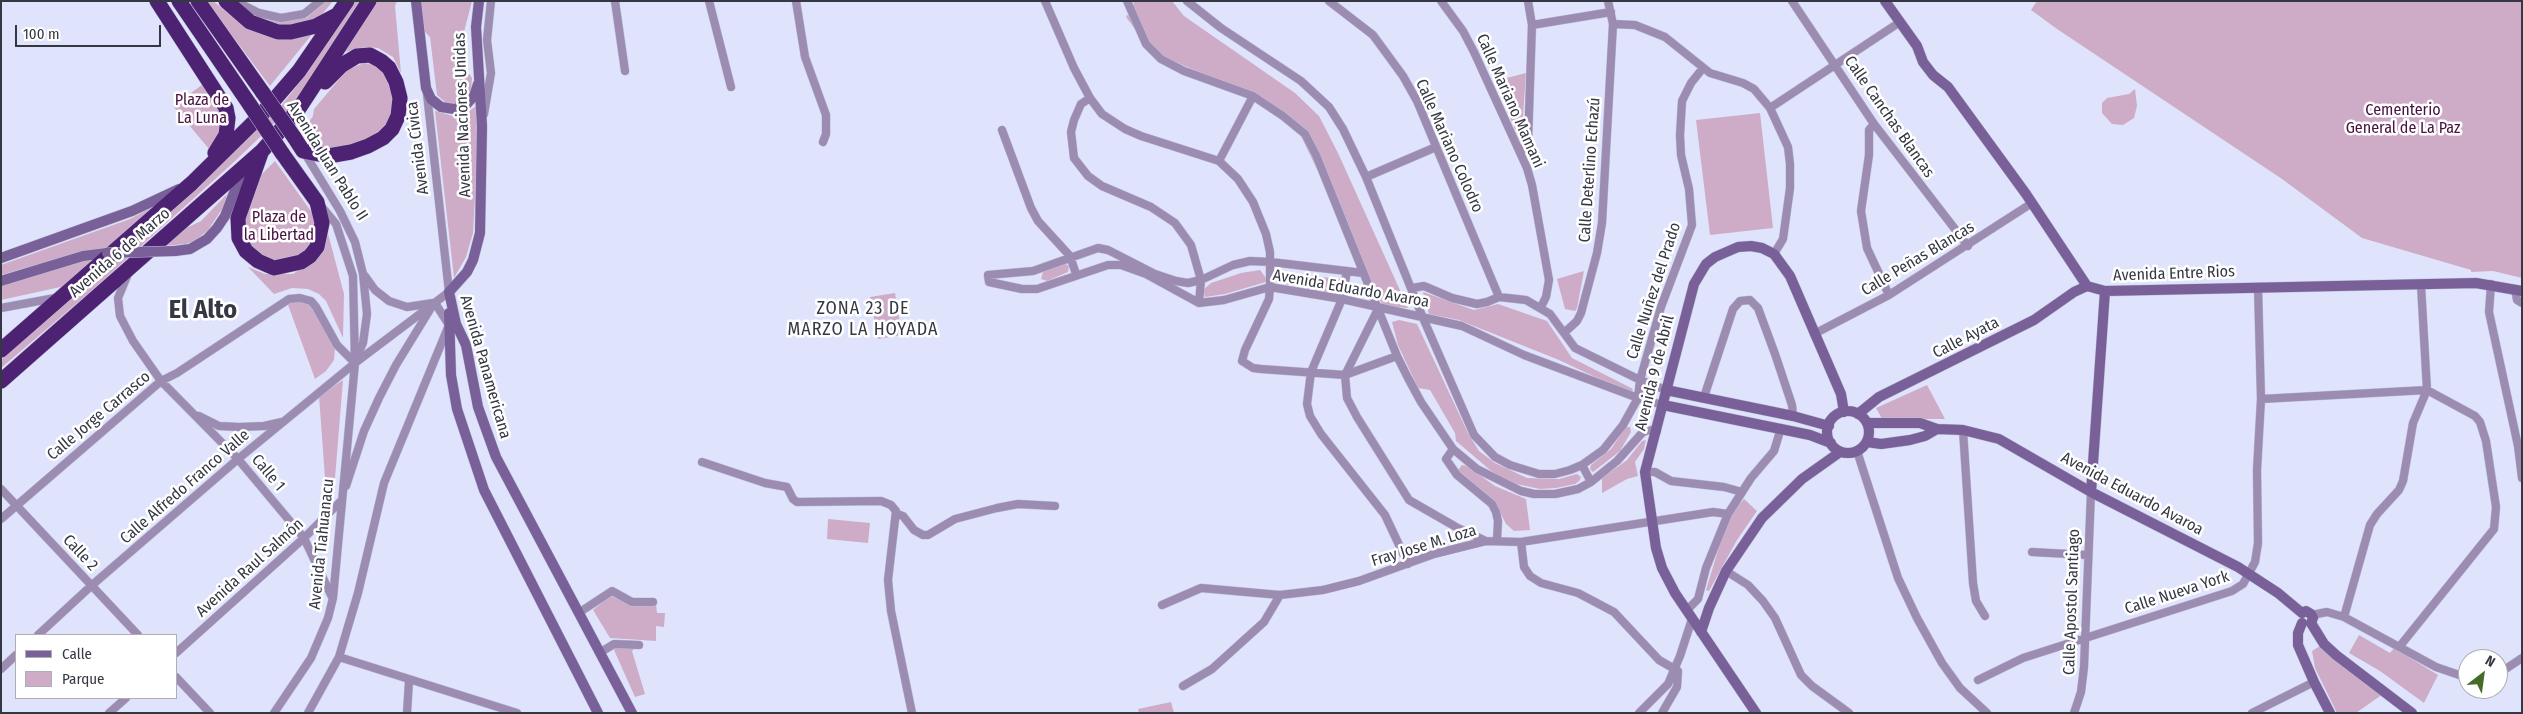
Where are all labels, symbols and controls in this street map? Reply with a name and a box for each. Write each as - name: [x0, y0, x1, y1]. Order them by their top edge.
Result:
- scale bar: [18, 15, 164, 47]
- text: 100 m: [23, 25, 60, 43]
- street label: Calle Mariano Mamani: [1472, 31, 1548, 171]
- street label: Avenida Naciones Unidas: [451, 32, 475, 198]
- street label: Calle Canchas Blancas: [1840, 53, 1938, 181]
- street label: Calle Mariano Colodro: [1411, 76, 1487, 216]
- park label: Plaza de La Luna: [175, 91, 229, 129]
- street label: Calle Deterlino Echazú: [1575, 97, 1605, 243]
- street label: Avenida Juan Pablo II: [282, 98, 372, 224]
- street label: Avenida Cívica: [403, 100, 433, 196]
- park label: Cementerio General de La Paz: [2346, 101, 2460, 139]
- street label: Avenida 6 de Marzo: [66, 204, 174, 302]
- park label: Plaza de la Libertad: [244, 208, 314, 246]
- street label: Calle Peñas Blancas: [1858, 218, 1978, 300]
- street label: Calle Nuñez del Prado: [1623, 220, 1685, 362]
- street label: Avenida Entre Rios: [2113, 262, 2235, 286]
- street label: Avenida Eduardo Avaroa: [1271, 266, 1431, 312]
- street label: Avenida Panamericana: [455, 293, 515, 441]
- district label: El Alto: [169, 295, 237, 327]
- district label: ZONA 23 DE MARZO LA HOYADA: [786, 298, 940, 340]
- street label: Avenida 9 de Abril: [1631, 313, 1679, 433]
- street label: Calle Ayata: [1930, 313, 2002, 363]
- street label: Calle Jorge Carrasco: [44, 367, 154, 465]
- street label: Calle Alfredo Franco Valle: [116, 426, 254, 548]
- street label: Avenida Eduardo Avaroa: [2058, 448, 2206, 540]
- street label: Calle 1: [247, 451, 289, 495]
- street label: Avenida Tiahuanacu: [306, 478, 338, 610]
- street label: Avenida Raul Salmón: [192, 515, 308, 621]
- street label: Fray Jose M. Loza: [1369, 521, 1479, 571]
- street label: Calle Apostol Santiago: [2060, 529, 2084, 675]
- street label: Calle 2: [58, 531, 102, 575]
- street label: Calle Nueva York: [2122, 567, 2232, 619]
- legend: [15, 634, 178, 699]
- text: Calle: [62, 645, 92, 663]
- north arrow: [2458, 649, 2508, 699]
- text: N: [2482, 652, 2498, 671]
- text: Parque: [62, 670, 105, 688]

